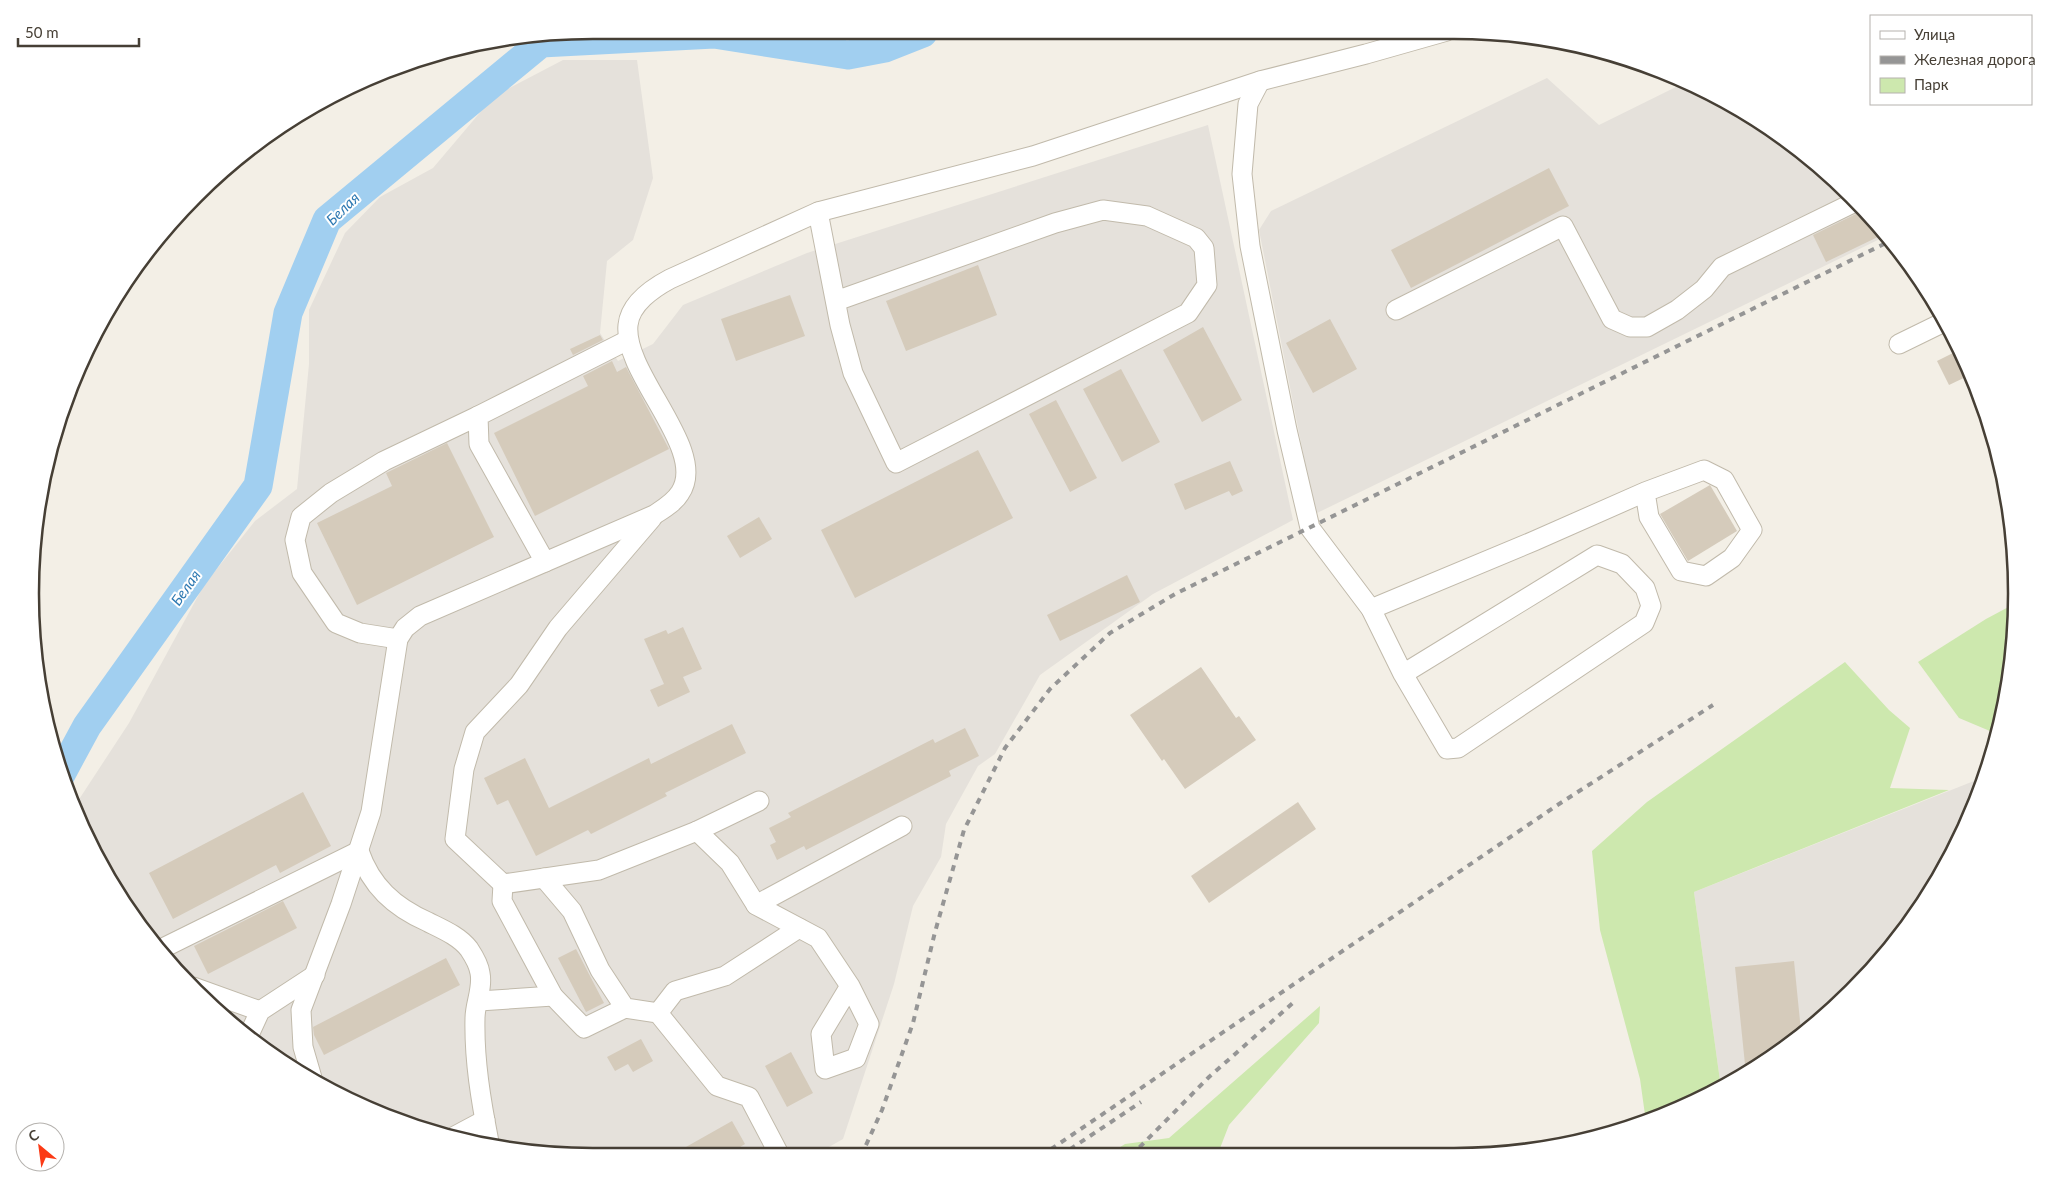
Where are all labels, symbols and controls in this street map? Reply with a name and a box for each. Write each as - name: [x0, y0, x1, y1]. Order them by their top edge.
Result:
- scale bar: [18, 15, 139, 47]
- legend: [1870, 15, 2032, 105]
- text: 50 m: [25, 23, 59, 41]
- text: Улица: [1914, 25, 1955, 43]
- text: Железная дорога: [1914, 50, 2036, 68]
- text: Парк: [1914, 75, 1949, 93]
- water label: Белая: [322, 188, 363, 228]
- water label: Белая: [167, 566, 204, 609]
- north arrow: [15, 1122, 65, 1172]
- text: С: [25, 1125, 42, 1145]

